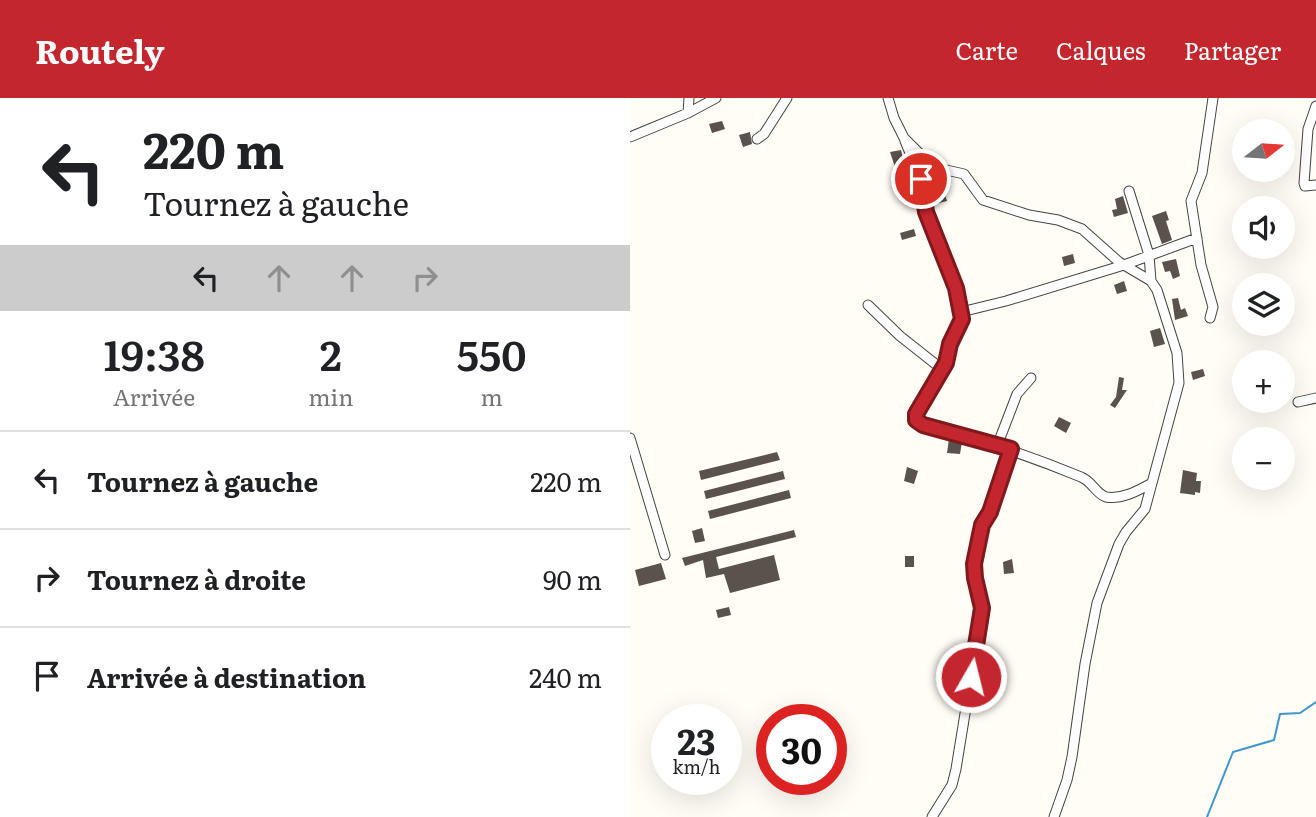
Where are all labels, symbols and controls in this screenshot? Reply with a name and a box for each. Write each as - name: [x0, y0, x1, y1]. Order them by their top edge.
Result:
- text: Routely: [35, 25, 164, 74]
- text: Carte: [955, 32, 1018, 67]
- text: Calques: [1056, 32, 1146, 67]
- text: Partager: [1184, 32, 1281, 67]
- text: 220 m: [143, 111, 284, 184]
- north arrow: [1232, 119, 1295, 182]
- map controls: [1232, 119, 1295, 490]
- icon: left: [28, 126, 119, 217]
- pin: [891, 149, 951, 209]
- icon: arrive: [902, 160, 940, 198]
- text: Tournez à gauche: [143, 178, 409, 226]
- button: sound: [1232, 196, 1295, 259]
- icon: left: [187, 259, 225, 297]
- icon: ahead: [260, 259, 298, 297]
- icon: ahead: [333, 259, 371, 297]
- icon: right: [406, 259, 444, 297]
- button: layers: [1232, 273, 1295, 336]
- text: 19:38: [103, 322, 205, 384]
- text: 2: [320, 322, 342, 384]
- text: 550: [457, 322, 527, 384]
- button: +: [1232, 350, 1295, 413]
- text: Arrivée: [113, 379, 195, 413]
- text: min: [308, 379, 353, 413]
- text: m: [481, 379, 503, 413]
- button: −: [1232, 427, 1295, 490]
- icon: left: [28, 461, 66, 499]
- text: Tournez à gauche: [87, 461, 318, 500]
- text: 220 m: [530, 461, 602, 500]
- icon: right: [28, 559, 66, 597]
- text: Tournez à droite: [87, 559, 306, 598]
- text: 90 m: [543, 559, 602, 598]
- position arrow: [934, 640, 1008, 714]
- icon: arrive: [28, 657, 66, 695]
- text: Arrivée à destination: [87, 657, 366, 696]
- text: 240 m: [529, 657, 602, 696]
- speed limit sign: 30: [756, 704, 847, 795]
- text: 23: [677, 714, 716, 766]
- text: km/h: [673, 753, 720, 780]

